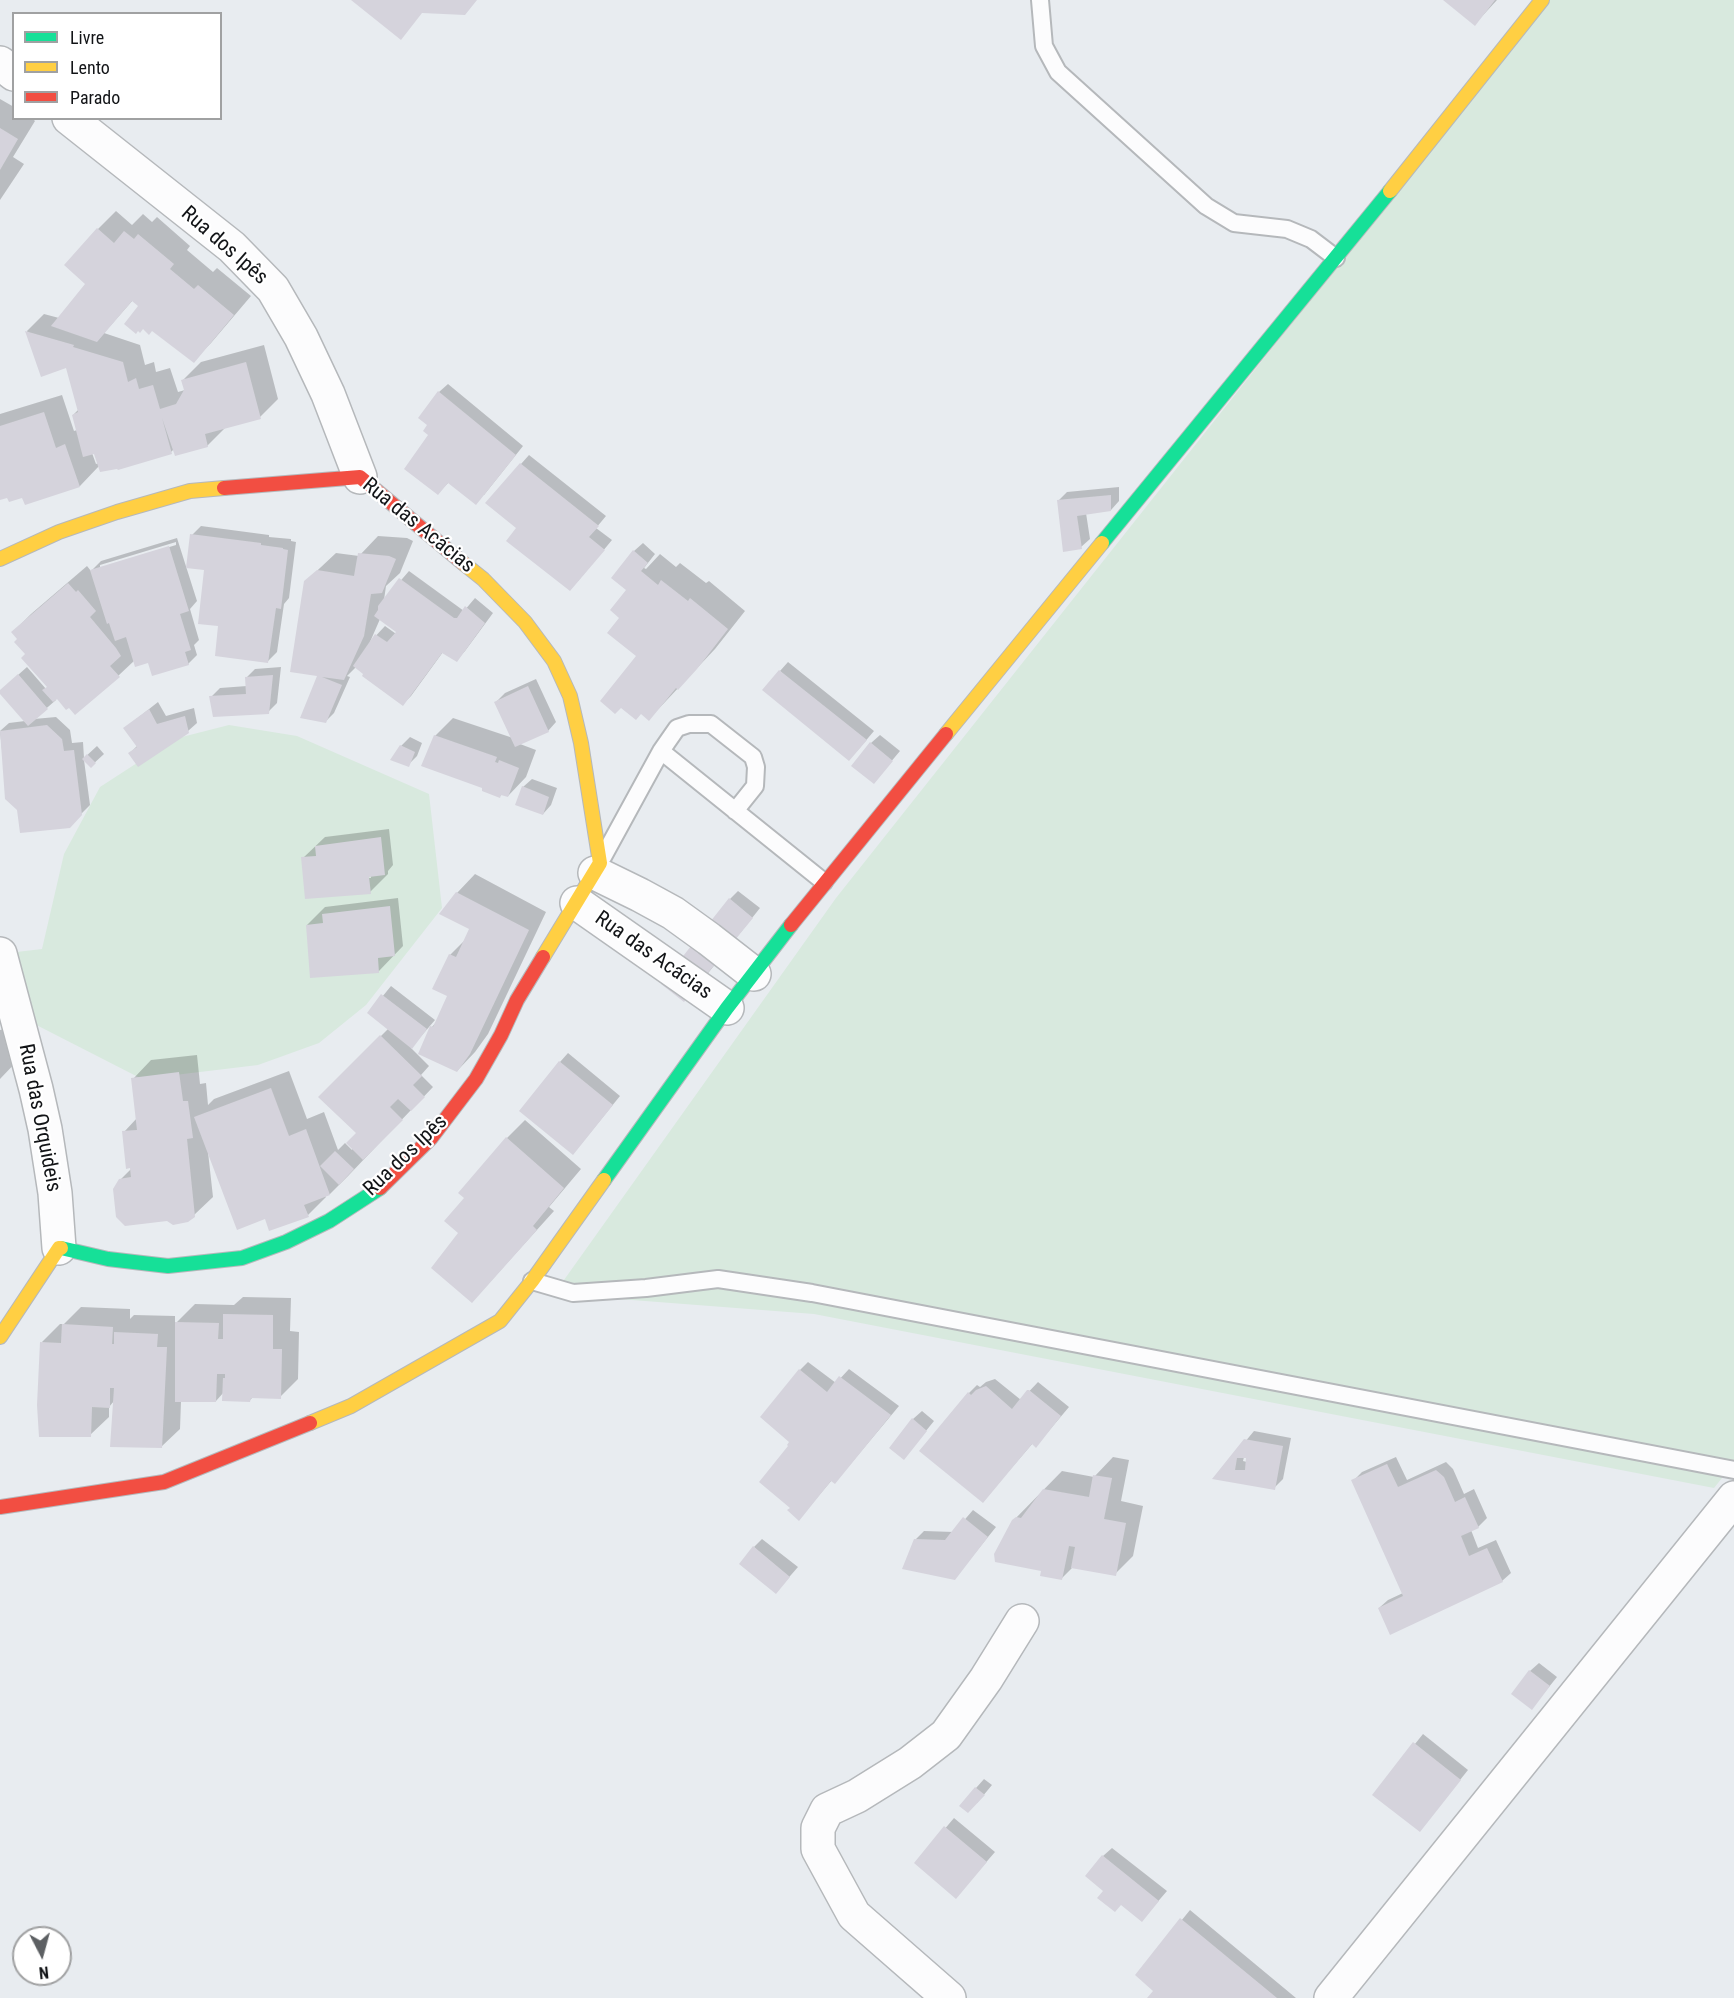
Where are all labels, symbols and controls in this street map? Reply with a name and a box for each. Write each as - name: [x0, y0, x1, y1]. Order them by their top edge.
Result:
- legend: [12, 12, 222, 120]
- text: Livre: [70, 27, 104, 48]
- text: Lento: [70, 57, 110, 78]
- text: Parado: [70, 87, 120, 108]
- street label: Rua dos Ipês: [176, 202, 272, 290]
- street label: Rua das Acácias: [357, 473, 479, 579]
- street label: Rua das Acácias: [590, 906, 716, 1006]
- street label: Rua das Orquideis: [12, 1042, 66, 1194]
- street label: Rua dos Ipês: [359, 1110, 453, 1202]
- north arrow: [12, 1926, 72, 1986]
- text: N: [38, 1962, 50, 1982]

